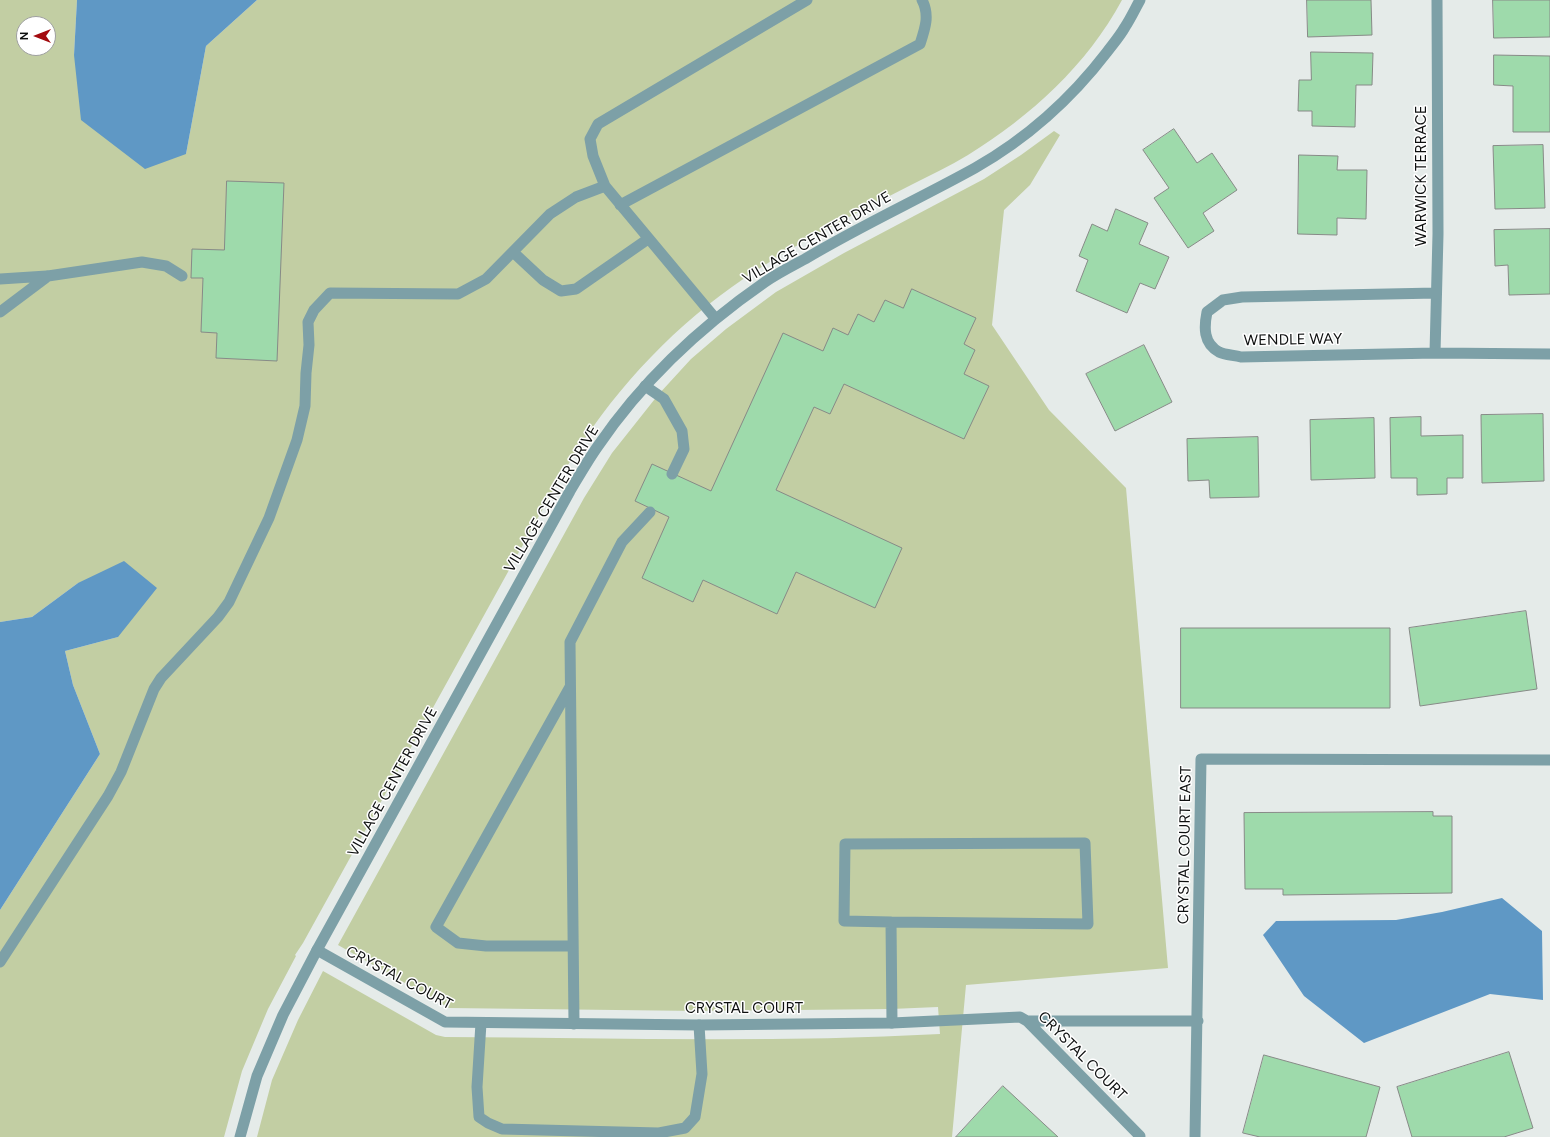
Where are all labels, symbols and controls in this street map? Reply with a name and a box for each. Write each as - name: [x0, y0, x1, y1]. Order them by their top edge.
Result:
- north arrow: [16, 16, 56, 56]
- text: N: [18, 32, 31, 40]
- street label: WARWICK TERRACE: [1413, 105, 1431, 247]
- street label: VILLAGE CENTER DRIVE: [740, 188, 894, 288]
- street label: WENDLE WAY: [1244, 330, 1342, 350]
- street label: VILLAGE CENTER DRIVE: [501, 422, 603, 576]
- street label: VILLAGE CENTER DRIVE: [344, 704, 442, 860]
- street label: CRYSTAL COURT EAST: [1175, 766, 1195, 924]
- street label: CRYSTAL COURT: [343, 942, 455, 1014]
- street label: CRYSTAL COURT: [685, 1000, 803, 1018]
- street label: CRYSTAL COURT: [1034, 1008, 1130, 1104]

